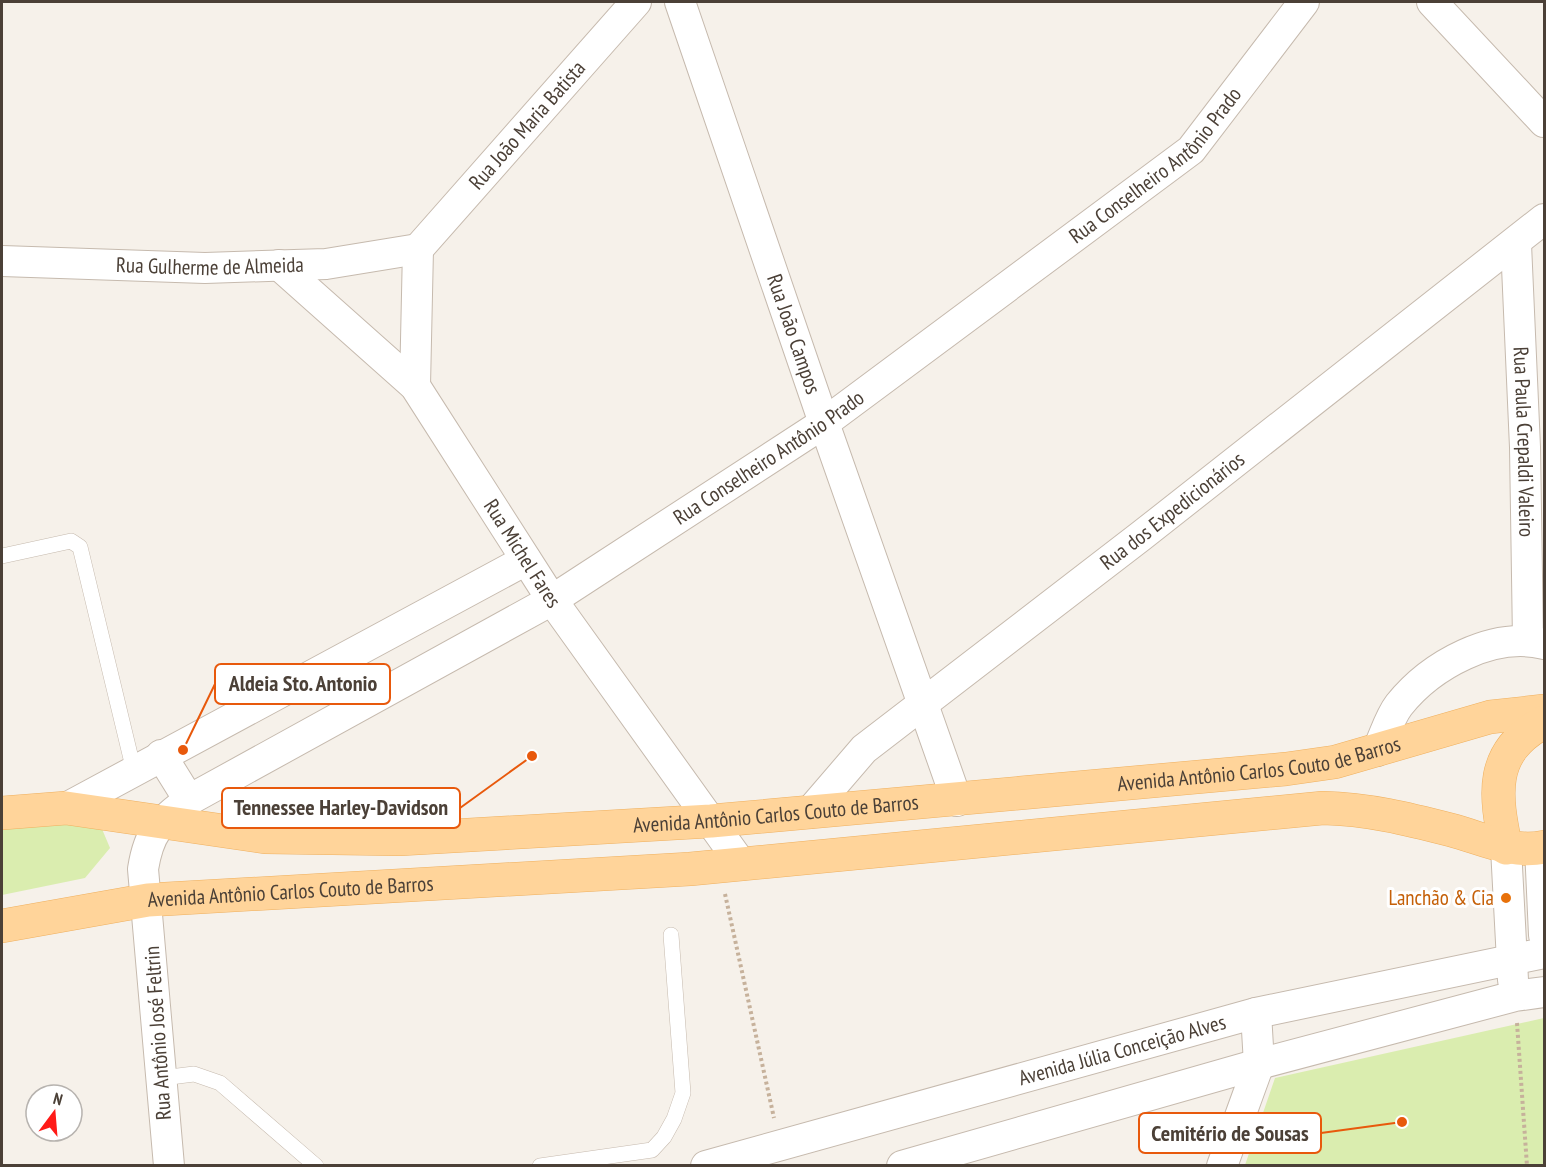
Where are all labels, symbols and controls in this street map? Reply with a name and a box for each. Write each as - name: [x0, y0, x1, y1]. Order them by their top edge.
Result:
- street label: Rua João Maria Batista: [463, 55, 591, 195]
- street label: Rua Conselheiro Antônio Prado: [1063, 82, 1247, 249]
- street label: Rua Gulherme de Almeida: [116, 251, 304, 281]
- street label: Rua João Campos: [761, 270, 827, 397]
- street label: Rua Paula Crepaldi Valeiro: [1508, 346, 1540, 537]
- street label: Rua Conselheiro Antônio Prado: [668, 384, 869, 530]
- street label: Rua dos Expedicionários: [1094, 446, 1250, 576]
- street label: Rua Michel Fares: [478, 494, 567, 613]
- callout: Aldeia Sto. Antonio: [215, 664, 390, 704]
- text: Aldeia Sto. Antonio: [228, 669, 377, 697]
- street label: Avenida Antônio Carlos Couto de Barros: [1116, 730, 1403, 797]
- callout: Tennessee Harley-Davidson: [222, 788, 460, 828]
- street label: Avenida Antônio Carlos Couto de Barros: [632, 788, 920, 838]
- text: Tennessee Harley-Davidson: [234, 793, 448, 821]
- street label: Avenida Antônio Carlos Couto de Barros: [147, 870, 434, 913]
- place label: Lanchão & Cia: [1389, 884, 1494, 911]
- marker: Lanchão & Cia: [1499, 891, 1513, 905]
- street label: Rua Antônio José Feltrin: [138, 945, 177, 1121]
- street label: Avenida Júlia Conceição Alves: [1015, 1008, 1229, 1091]
- north arrow: [24, 1083, 84, 1143]
- text: N: [51, 1088, 65, 1109]
- callout: Cemitério de Sousas: [1139, 1113, 1321, 1153]
- text: Cemitério de Sousas: [1151, 1119, 1309, 1147]

